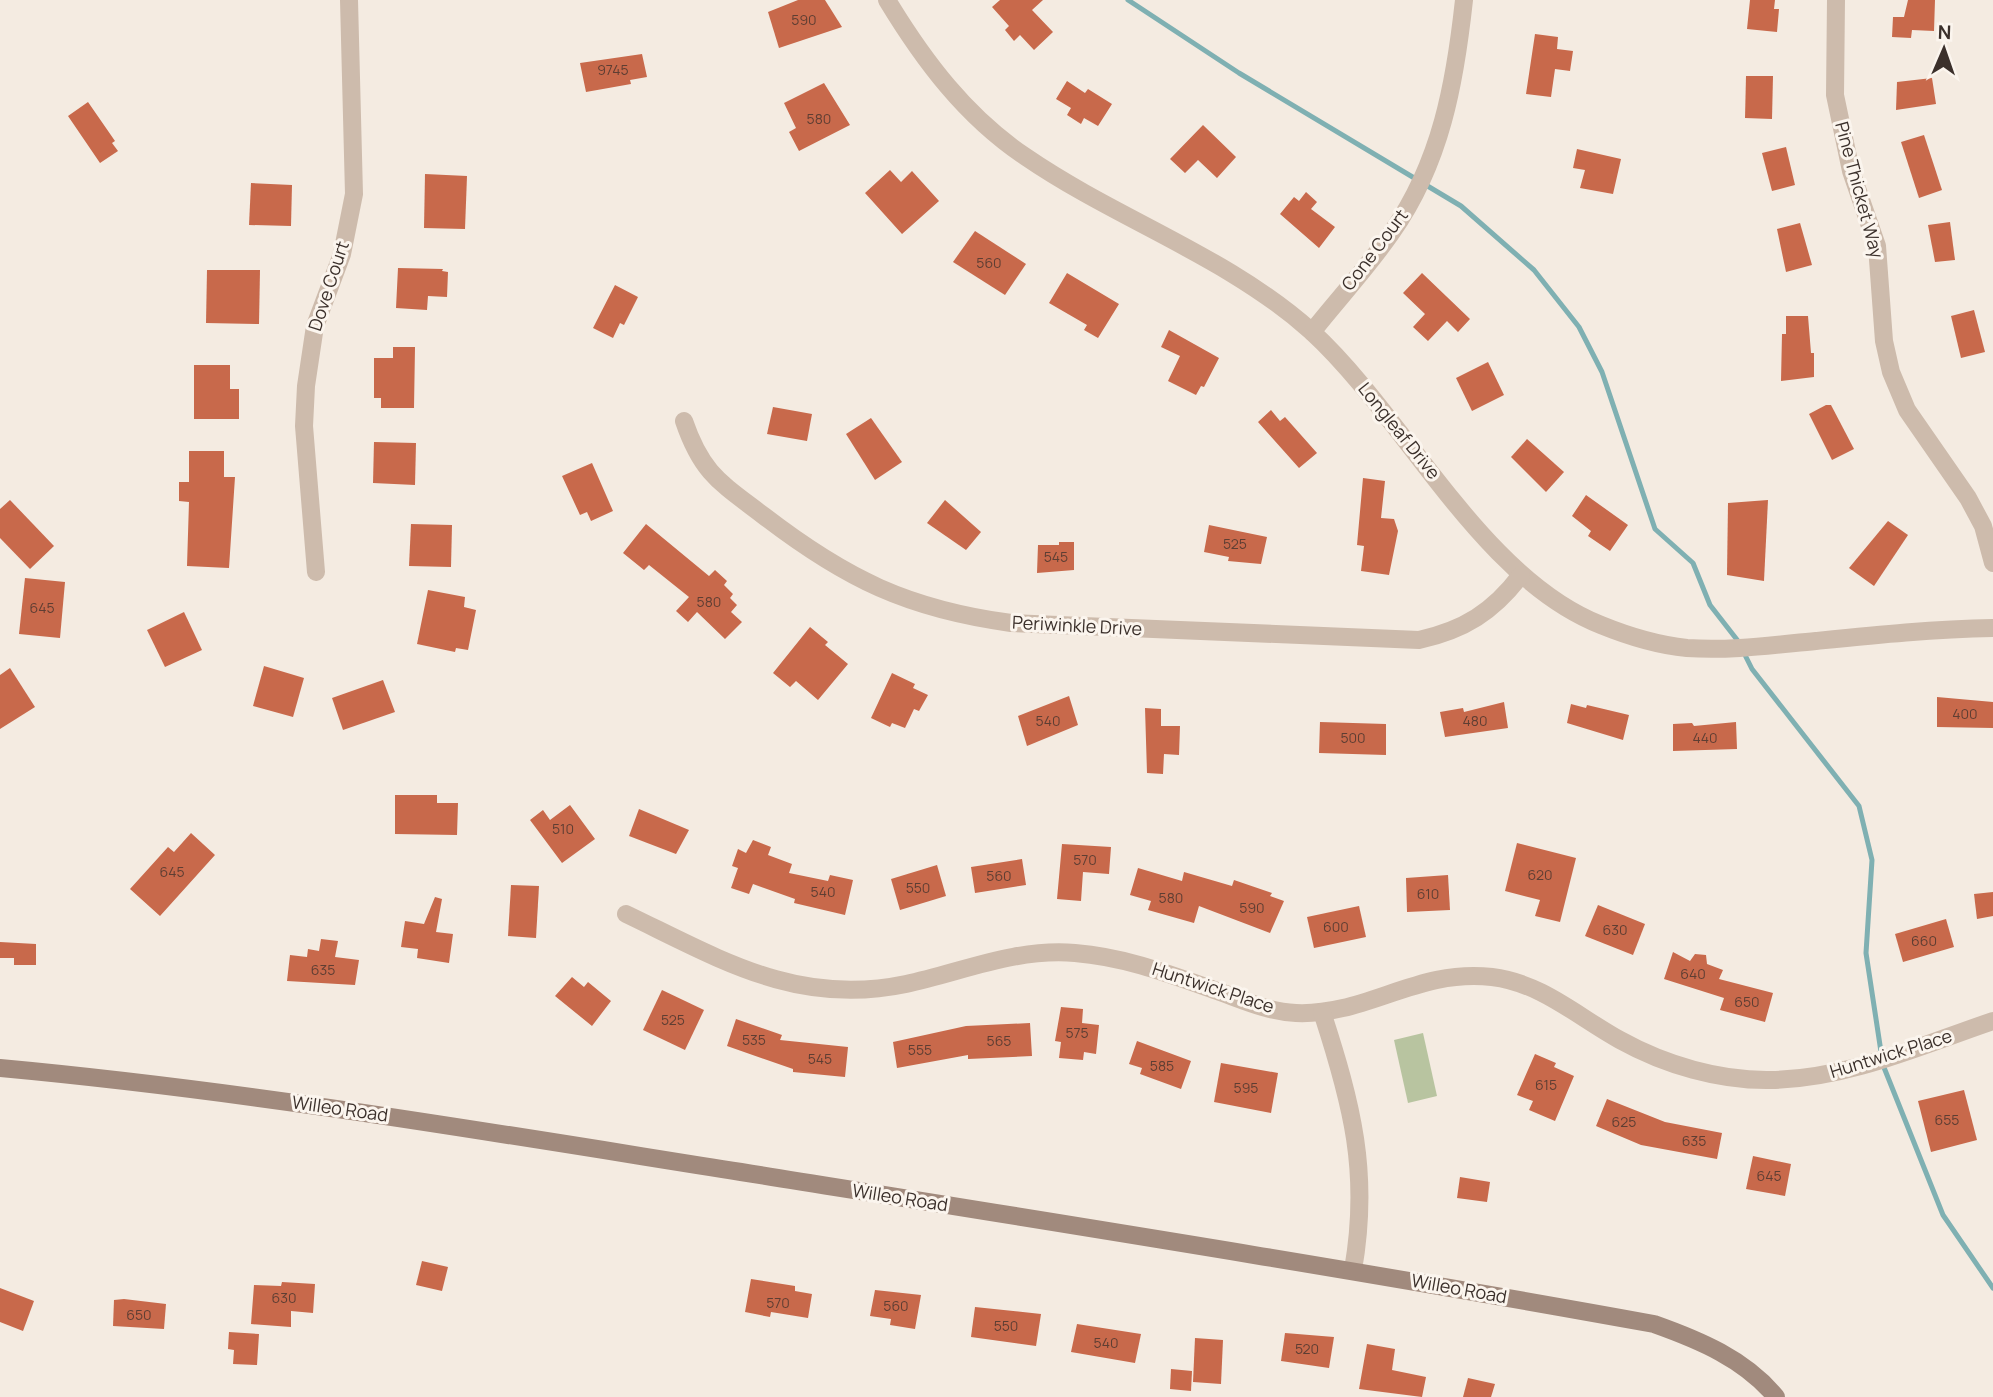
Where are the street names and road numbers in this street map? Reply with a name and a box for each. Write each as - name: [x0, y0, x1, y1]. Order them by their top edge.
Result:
- street label: Pine Thicket Way: [1830, 119, 1890, 261]
- street label: Cone Court: [1336, 204, 1413, 295]
- street label: Dove Court: [302, 238, 354, 334]
- street label: Longleaf Drive: [1353, 377, 1446, 484]
- street label: Periwinkle Drive: [1011, 610, 1143, 640]
- street label: Huntwick Place: [1149, 956, 1277, 1018]
- street label: Huntwick Place: [1827, 1023, 1955, 1083]
- street label: Willeo Road: [291, 1089, 390, 1127]
- street label: Willeo Road: [851, 1178, 950, 1216]
- street label: Willeo Road: [1410, 1268, 1509, 1308]

